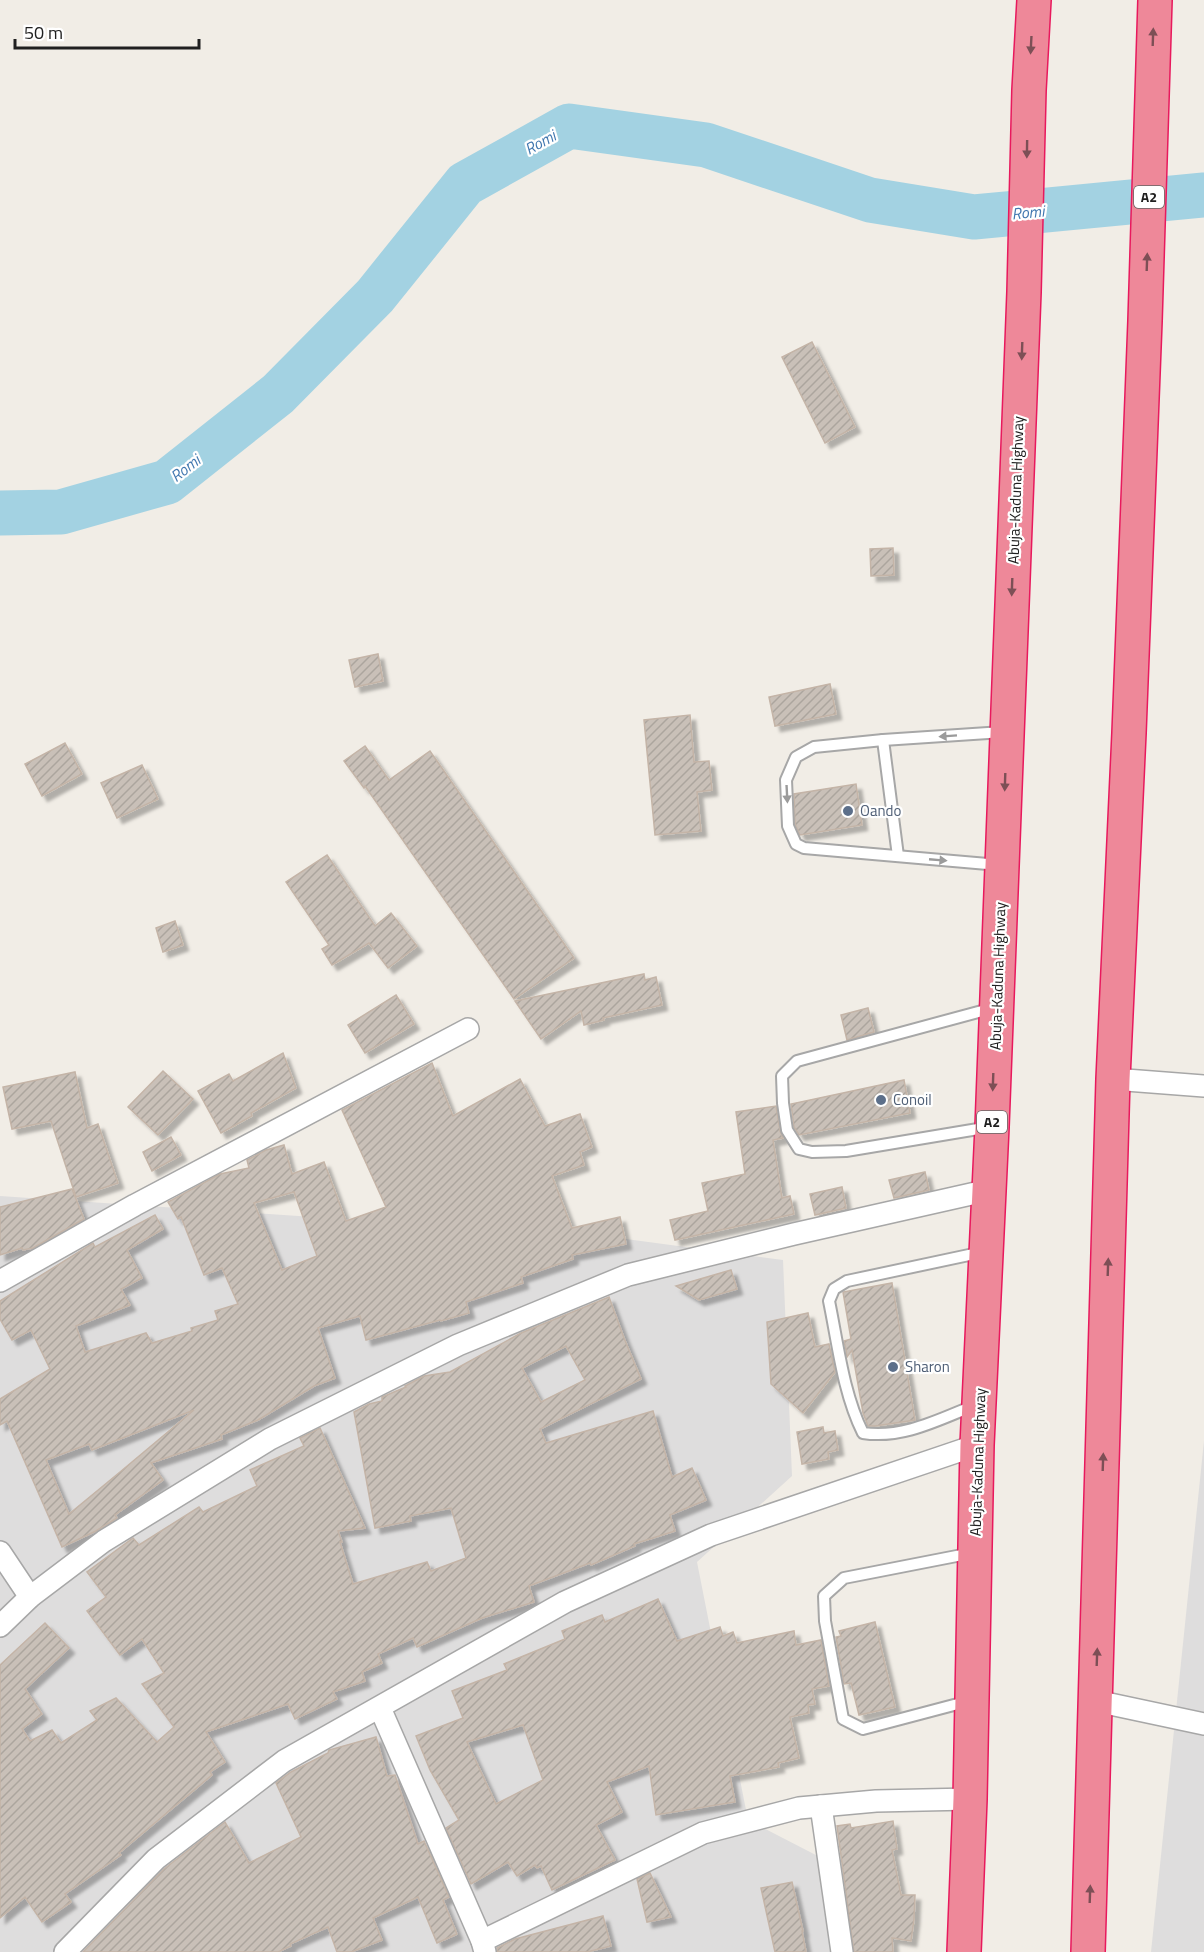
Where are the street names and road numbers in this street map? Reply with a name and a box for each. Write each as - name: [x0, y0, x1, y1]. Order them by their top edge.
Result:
- road number: A2: [1134, 186, 1164, 208]
- street label: Abuja-Kaduna Highway: [1001, 416, 1030, 564]
- street label: Abuja-Kaduna Highway: [983, 902, 1012, 1050]
- road number: A2: [977, 1111, 1007, 1133]
- street label: Abuja-Kaduna Highway: [963, 1388, 992, 1536]

